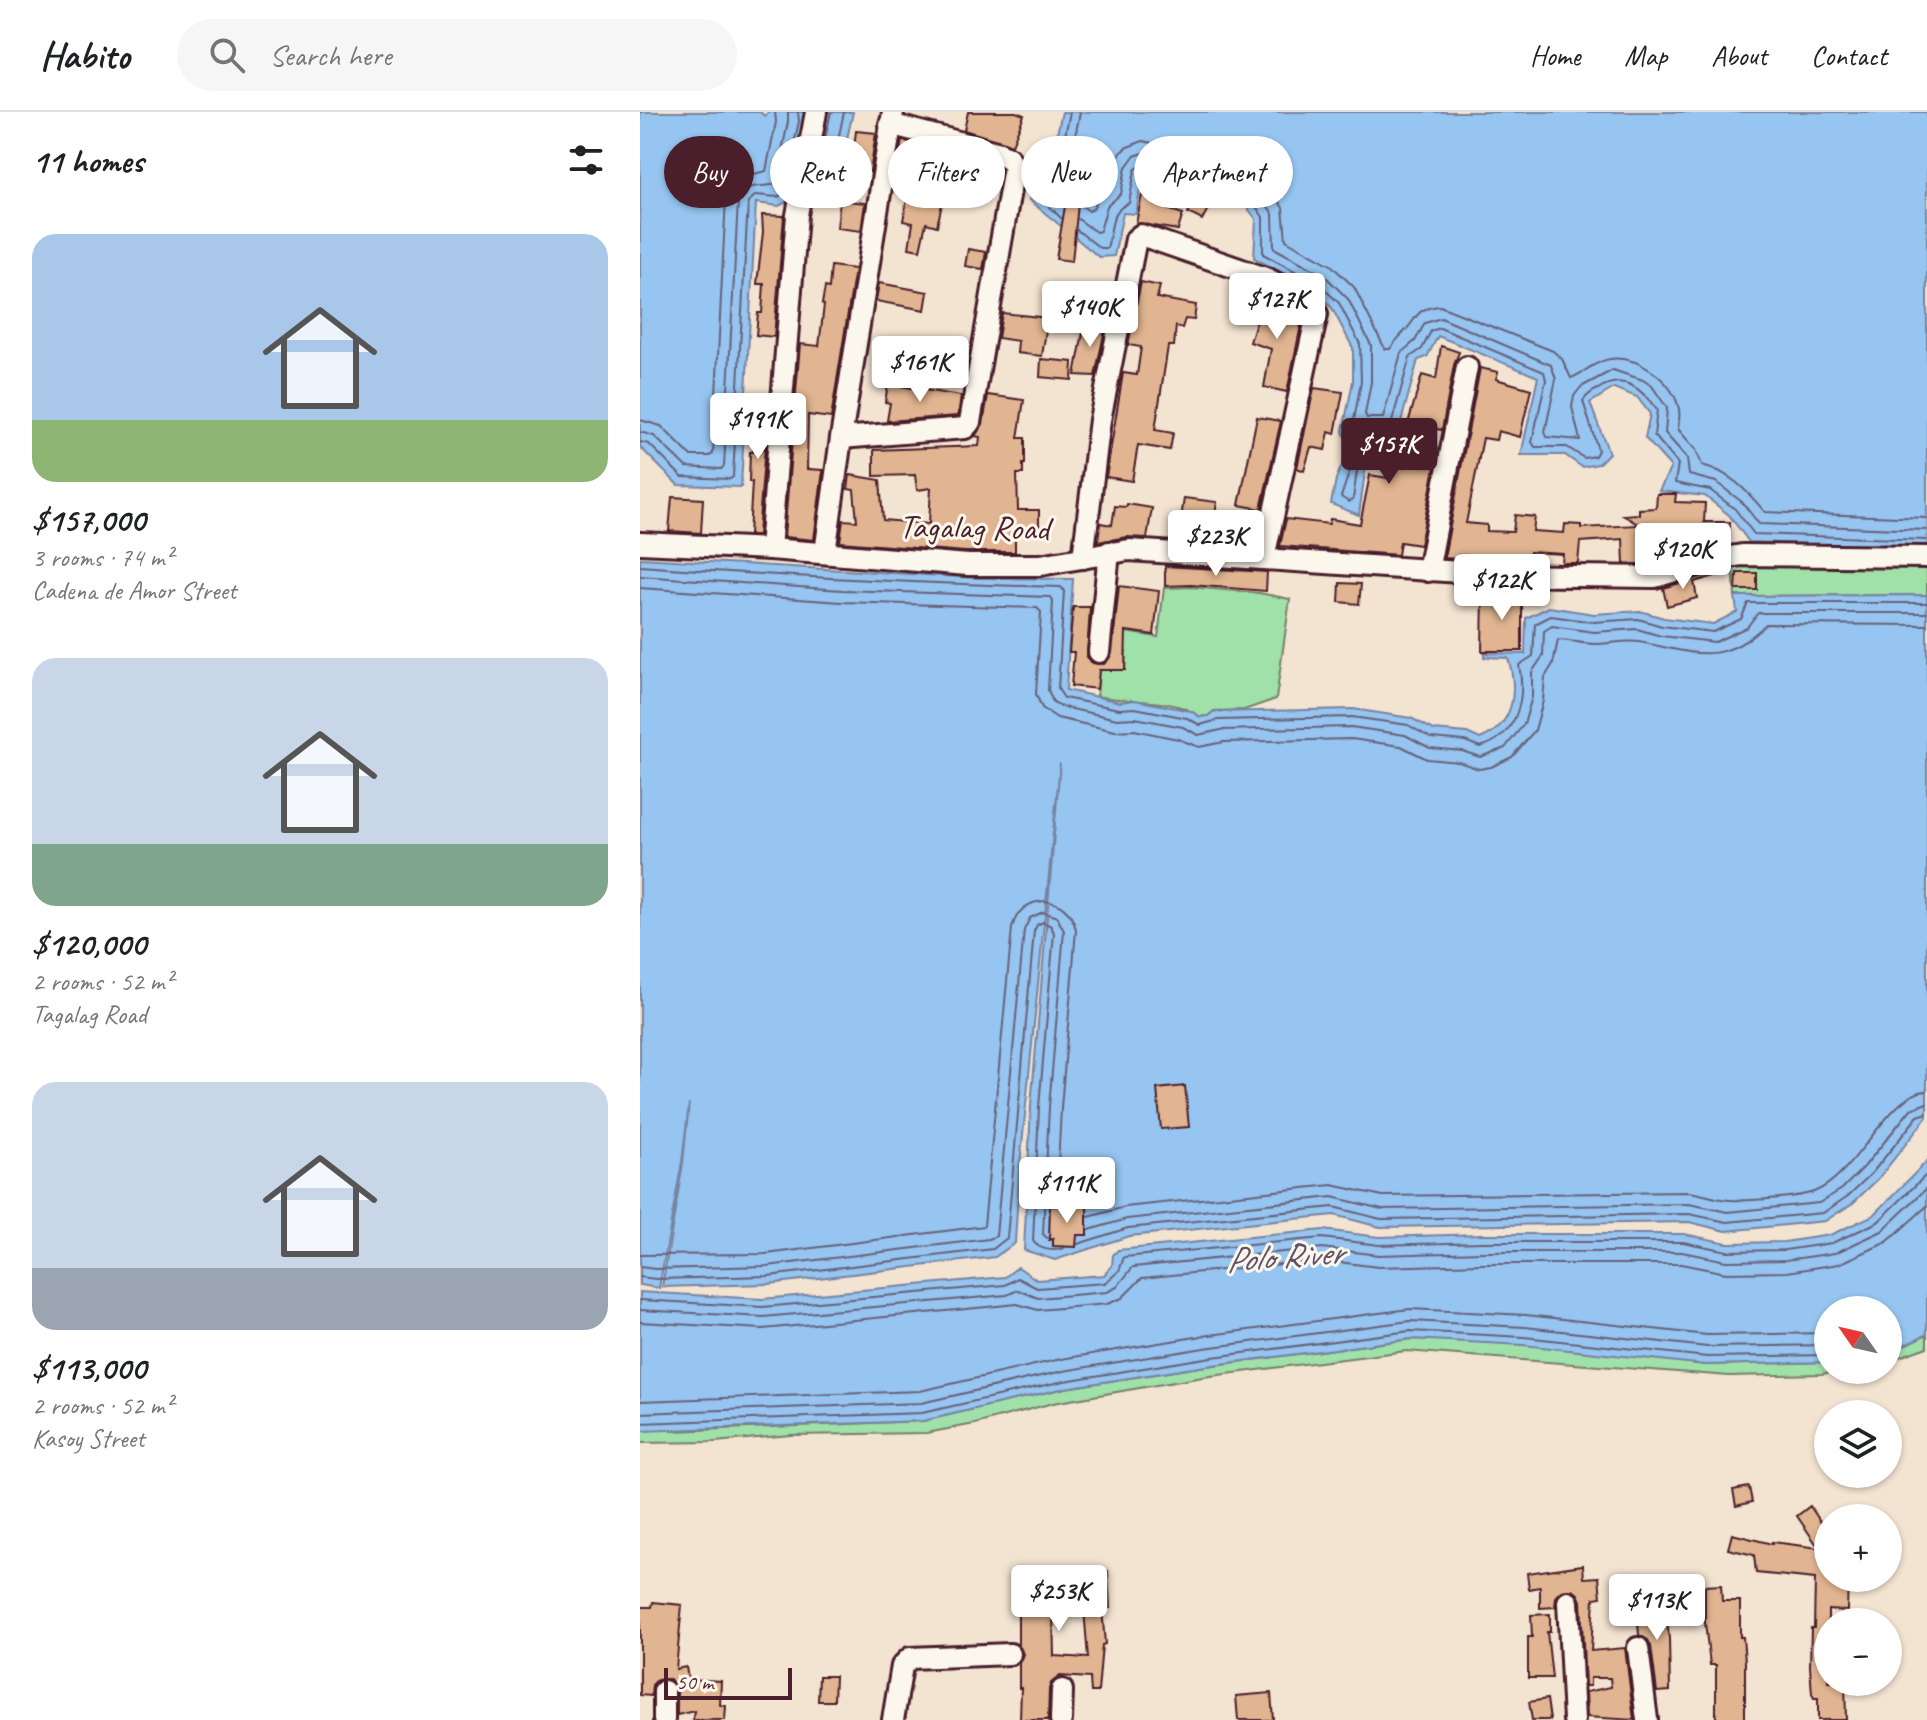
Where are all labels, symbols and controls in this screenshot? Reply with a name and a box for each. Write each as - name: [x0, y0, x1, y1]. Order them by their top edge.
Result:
- search box: [177, 19, 737, 91]
- text: Habito: [40, 32, 129, 79]
- icon: search: [205, 33, 249, 77]
- text: Search here: [269, 36, 392, 74]
- text: Home: [1530, 38, 1580, 73]
- text: Map: [1624, 38, 1667, 73]
- text: About: [1711, 38, 1767, 73]
- text: Contact: [1811, 38, 1887, 73]
- chip: Buy: [664, 136, 754, 208]
- chip: Rent: [770, 136, 872, 208]
- chip: Filters: [888, 136, 1005, 208]
- chip: New: [1021, 136, 1118, 208]
- chip: Apartment: [1134, 136, 1293, 208]
- icon: filters: [564, 138, 608, 182]
- text: 11 homes: [32, 139, 143, 182]
- pin: $127K: [1221, 273, 1333, 341]
- pin: $140K: [1034, 281, 1146, 349]
- text: $127K: [1247, 282, 1307, 315]
- icon: home: [248, 286, 392, 430]
- text: $140K: [1060, 290, 1120, 323]
- pin: $161K: [864, 336, 976, 404]
- text: $161K: [890, 345, 950, 378]
- pin: $191K: [702, 393, 814, 461]
- text: $191K: [728, 402, 788, 435]
- pin: $157K: [1333, 418, 1445, 486]
- text: $157K: [1359, 427, 1419, 460]
- text: $157,000: [32, 498, 145, 541]
- street label: Tagalag Road: [899, 504, 1054, 550]
- pin: $223K: [1160, 510, 1272, 578]
- text: $223K: [1186, 519, 1246, 552]
- pin: $120K: [1627, 523, 1739, 591]
- text: $120K: [1653, 532, 1713, 565]
- text: 3 rooms · 74 m²: [32, 541, 173, 574]
- pin: $122K: [1446, 554, 1558, 622]
- text: $122K: [1472, 563, 1532, 596]
- text: Cadena de Amor Street: [32, 574, 236, 607]
- icon: home: [248, 710, 392, 854]
- text: $120,000: [32, 922, 146, 965]
- text: 2 rooms · 52 m²: [32, 965, 173, 998]
- text: Tagalag Road: [32, 998, 147, 1031]
- icon: home: [248, 1134, 392, 1278]
- pin: $111K: [1011, 1157, 1123, 1225]
- text: $111K: [1037, 1166, 1097, 1199]
- water label: Polo River: [1224, 1229, 1350, 1283]
- north arrow: [1814, 1296, 1902, 1384]
- map controls: [1814, 1296, 1902, 1696]
- text: $113,000: [32, 1346, 146, 1389]
- text: 2 rooms · 52 m²: [32, 1389, 173, 1422]
- button: layers: [1814, 1400, 1902, 1488]
- text: Kasoy Street: [32, 1422, 145, 1455]
- button: +: [1814, 1504, 1902, 1592]
- pin: $253K: [1003, 1565, 1115, 1633]
- text: $253K: [1029, 1574, 1089, 1607]
- pin: $113K: [1601, 1574, 1713, 1642]
- text: $113K: [1627, 1583, 1687, 1616]
- button: −: [1814, 1608, 1902, 1696]
- scale bar: [664, 1664, 792, 1700]
- text: 50 m: [676, 1668, 713, 1696]

